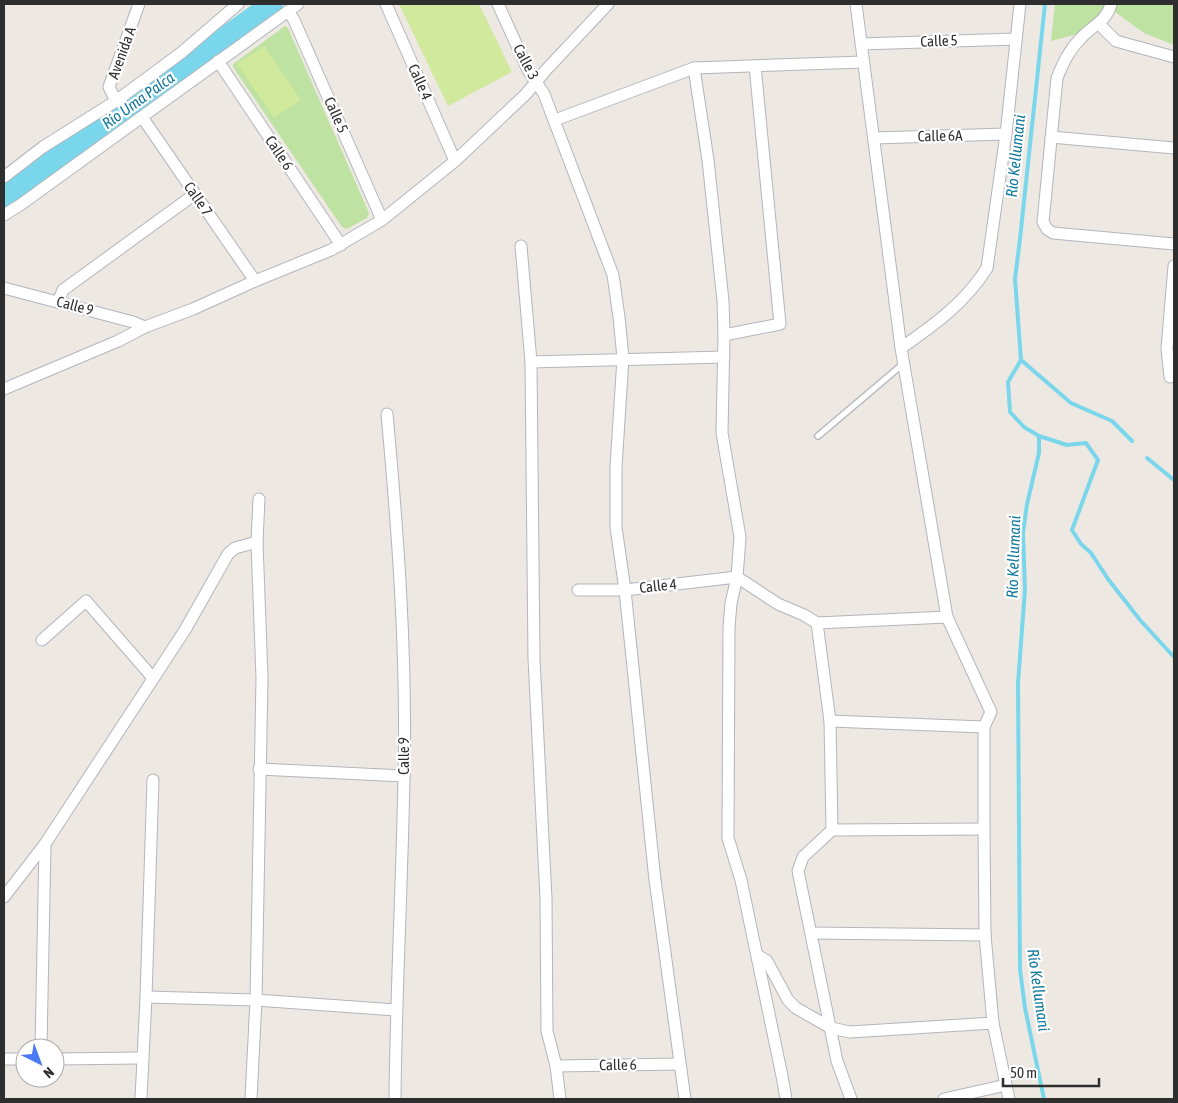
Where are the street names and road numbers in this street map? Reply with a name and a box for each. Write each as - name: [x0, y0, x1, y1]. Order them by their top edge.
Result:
- street label: Avenida A: [104, 24, 139, 81]
- street label: Calle 5: [920, 31, 958, 50]
- street label: Calle 3: [510, 41, 543, 82]
- street label: Calle 4: [405, 61, 436, 102]
- street label: Calle 5: [321, 94, 352, 135]
- street label: Calle 6A: [917, 127, 963, 144]
- street label: Calle 6: [262, 132, 297, 173]
- street label: Calle 7: [181, 178, 216, 219]
- street label: Calle 9: [55, 292, 95, 319]
- street label: Calle 4: [638, 575, 677, 596]
- street label: Calle 9: [395, 737, 412, 775]
- street label: Calle 6: [599, 1056, 637, 1073]

